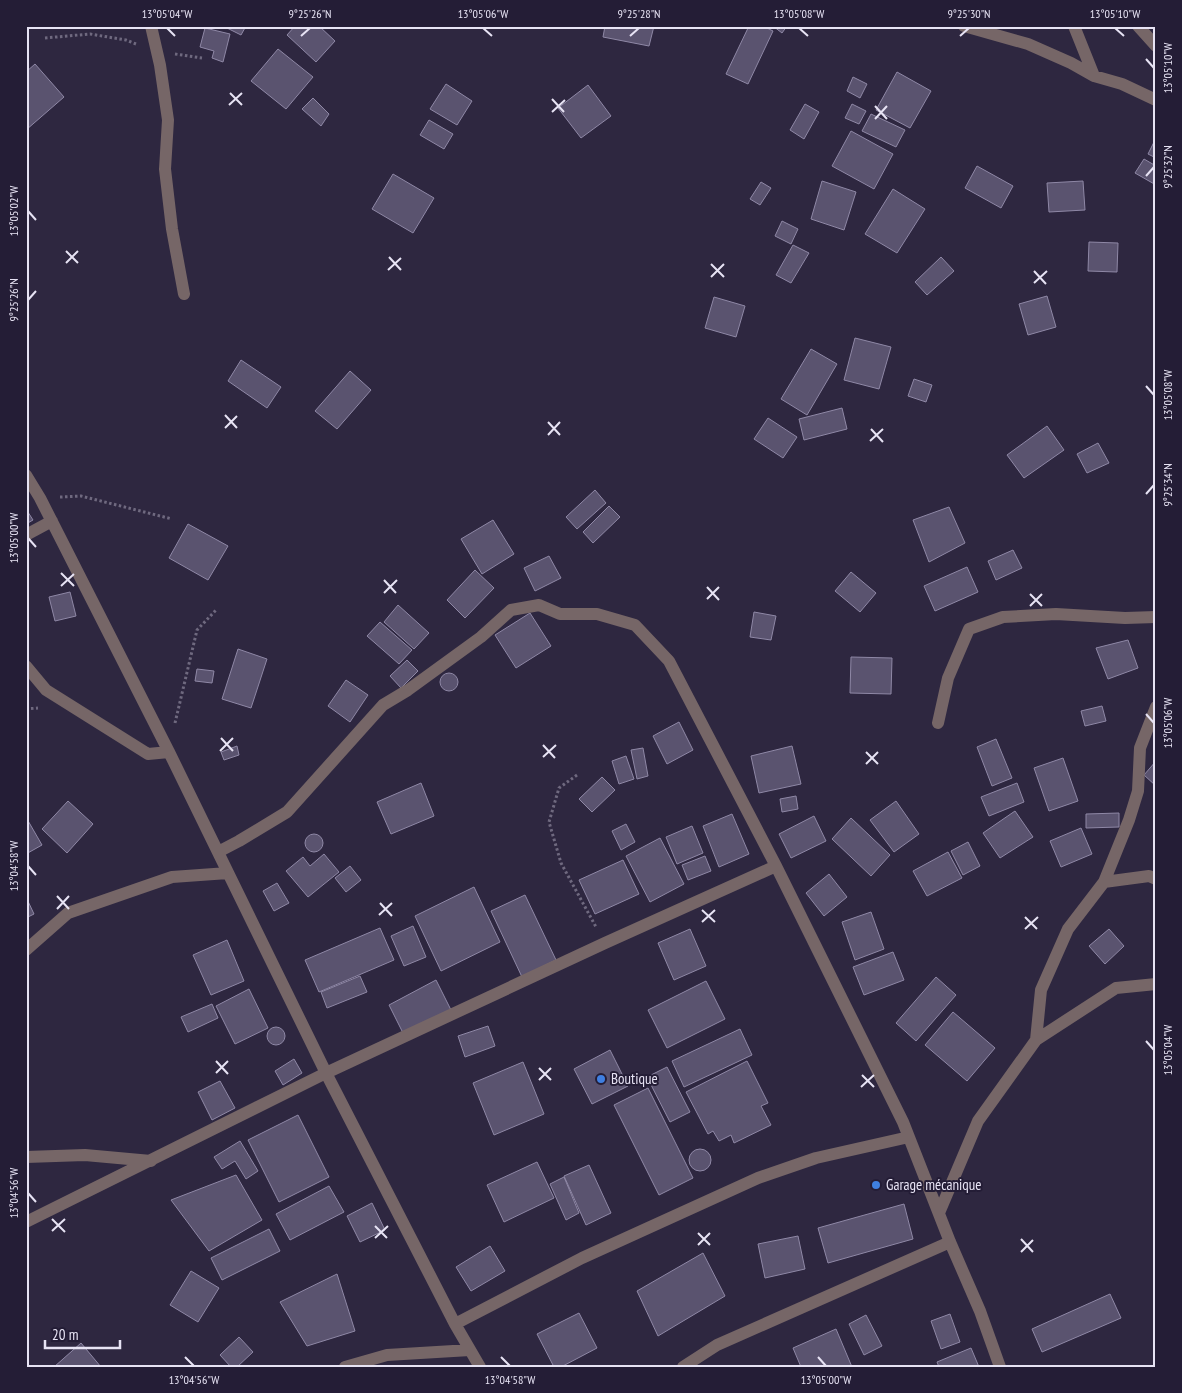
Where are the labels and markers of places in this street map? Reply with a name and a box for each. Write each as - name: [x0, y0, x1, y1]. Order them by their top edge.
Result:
- place label: Boutique: [611, 1069, 658, 1088]
- marker: Boutique: [595, 1073, 607, 1085]
- place label: Garage mécanique: [886, 1175, 982, 1194]
- marker: Garage mécanique: [870, 1179, 882, 1191]

